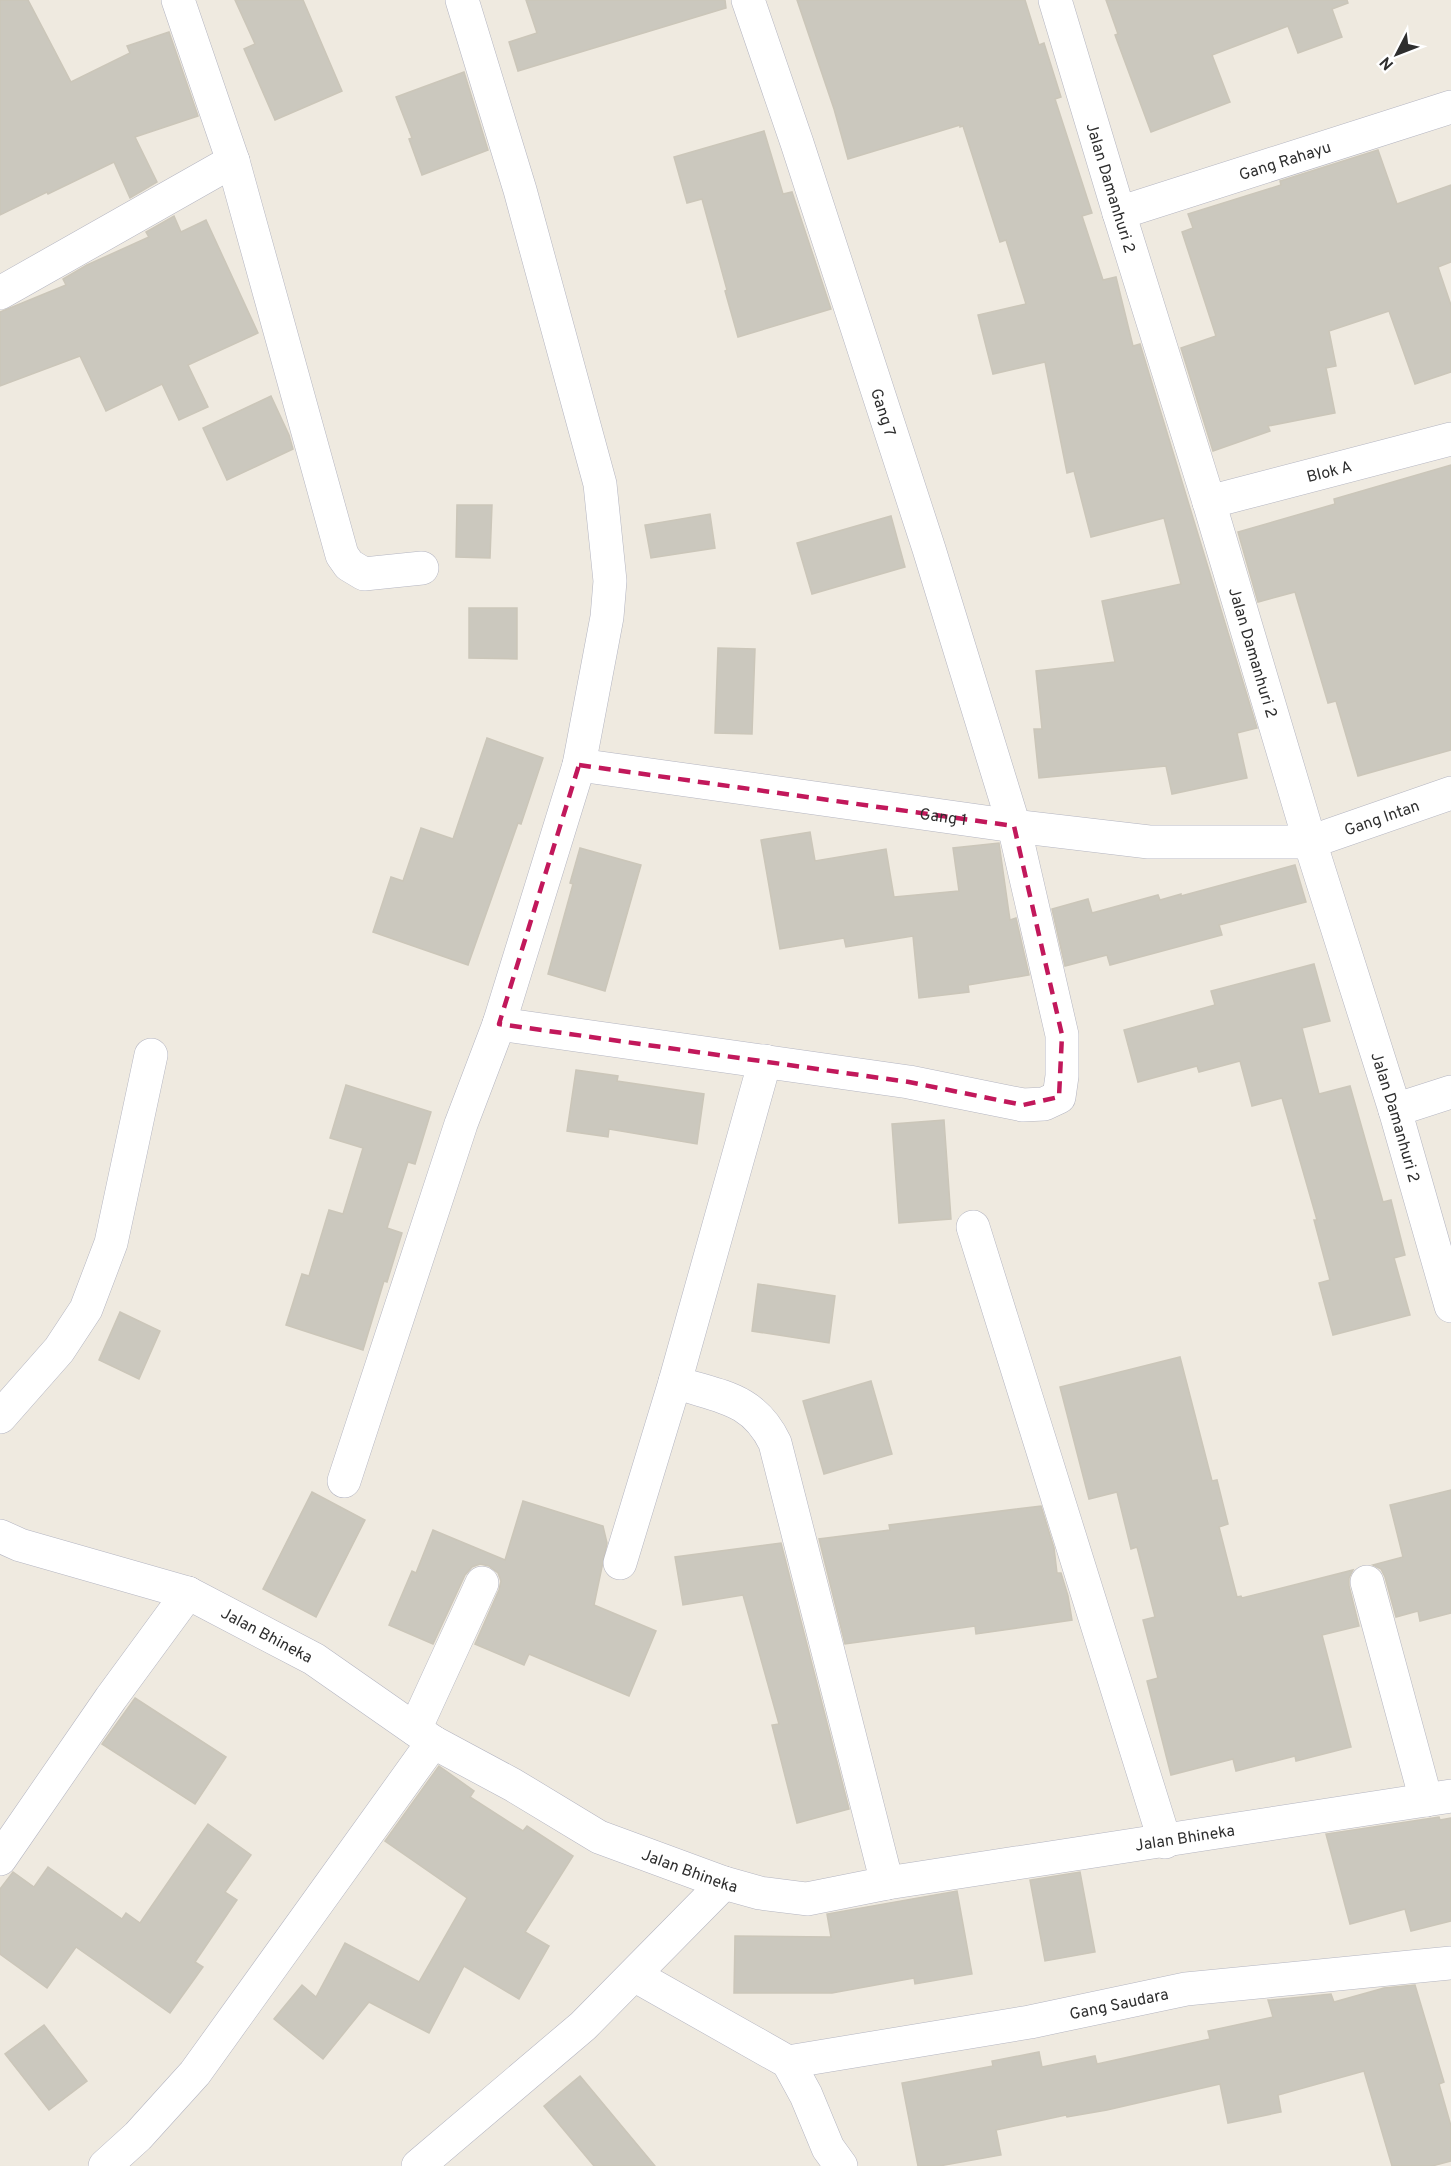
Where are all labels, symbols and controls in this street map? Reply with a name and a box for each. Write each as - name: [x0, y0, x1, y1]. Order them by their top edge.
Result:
- north arrow: [1367, 24, 1427, 84]
- text: N: [1376, 52, 1399, 74]
- street label: Jalan Damanhuri 2: [1080, 121, 1139, 256]
- street label: Gang Rahayu: [1237, 138, 1334, 186]
- street label: Gang 7: [865, 386, 899, 439]
- street label: Blok A: [1305, 457, 1354, 488]
- street label: Jalan Damanhuri 2: [1223, 585, 1281, 721]
- street label: Gang Intan: [1342, 797, 1423, 841]
- street label: Gang 1: [918, 805, 968, 831]
- street label: Jalan Damanhuri 2: [1365, 1050, 1423, 1185]
- street label: Jalan Bhineka: [217, 1604, 315, 1668]
- street label: Jalan Bhineka: [1134, 1821, 1236, 1857]
- street label: Jalan Bhineka: [638, 1845, 740, 1898]
- street label: Gang Saudara: [1068, 1985, 1170, 2025]

